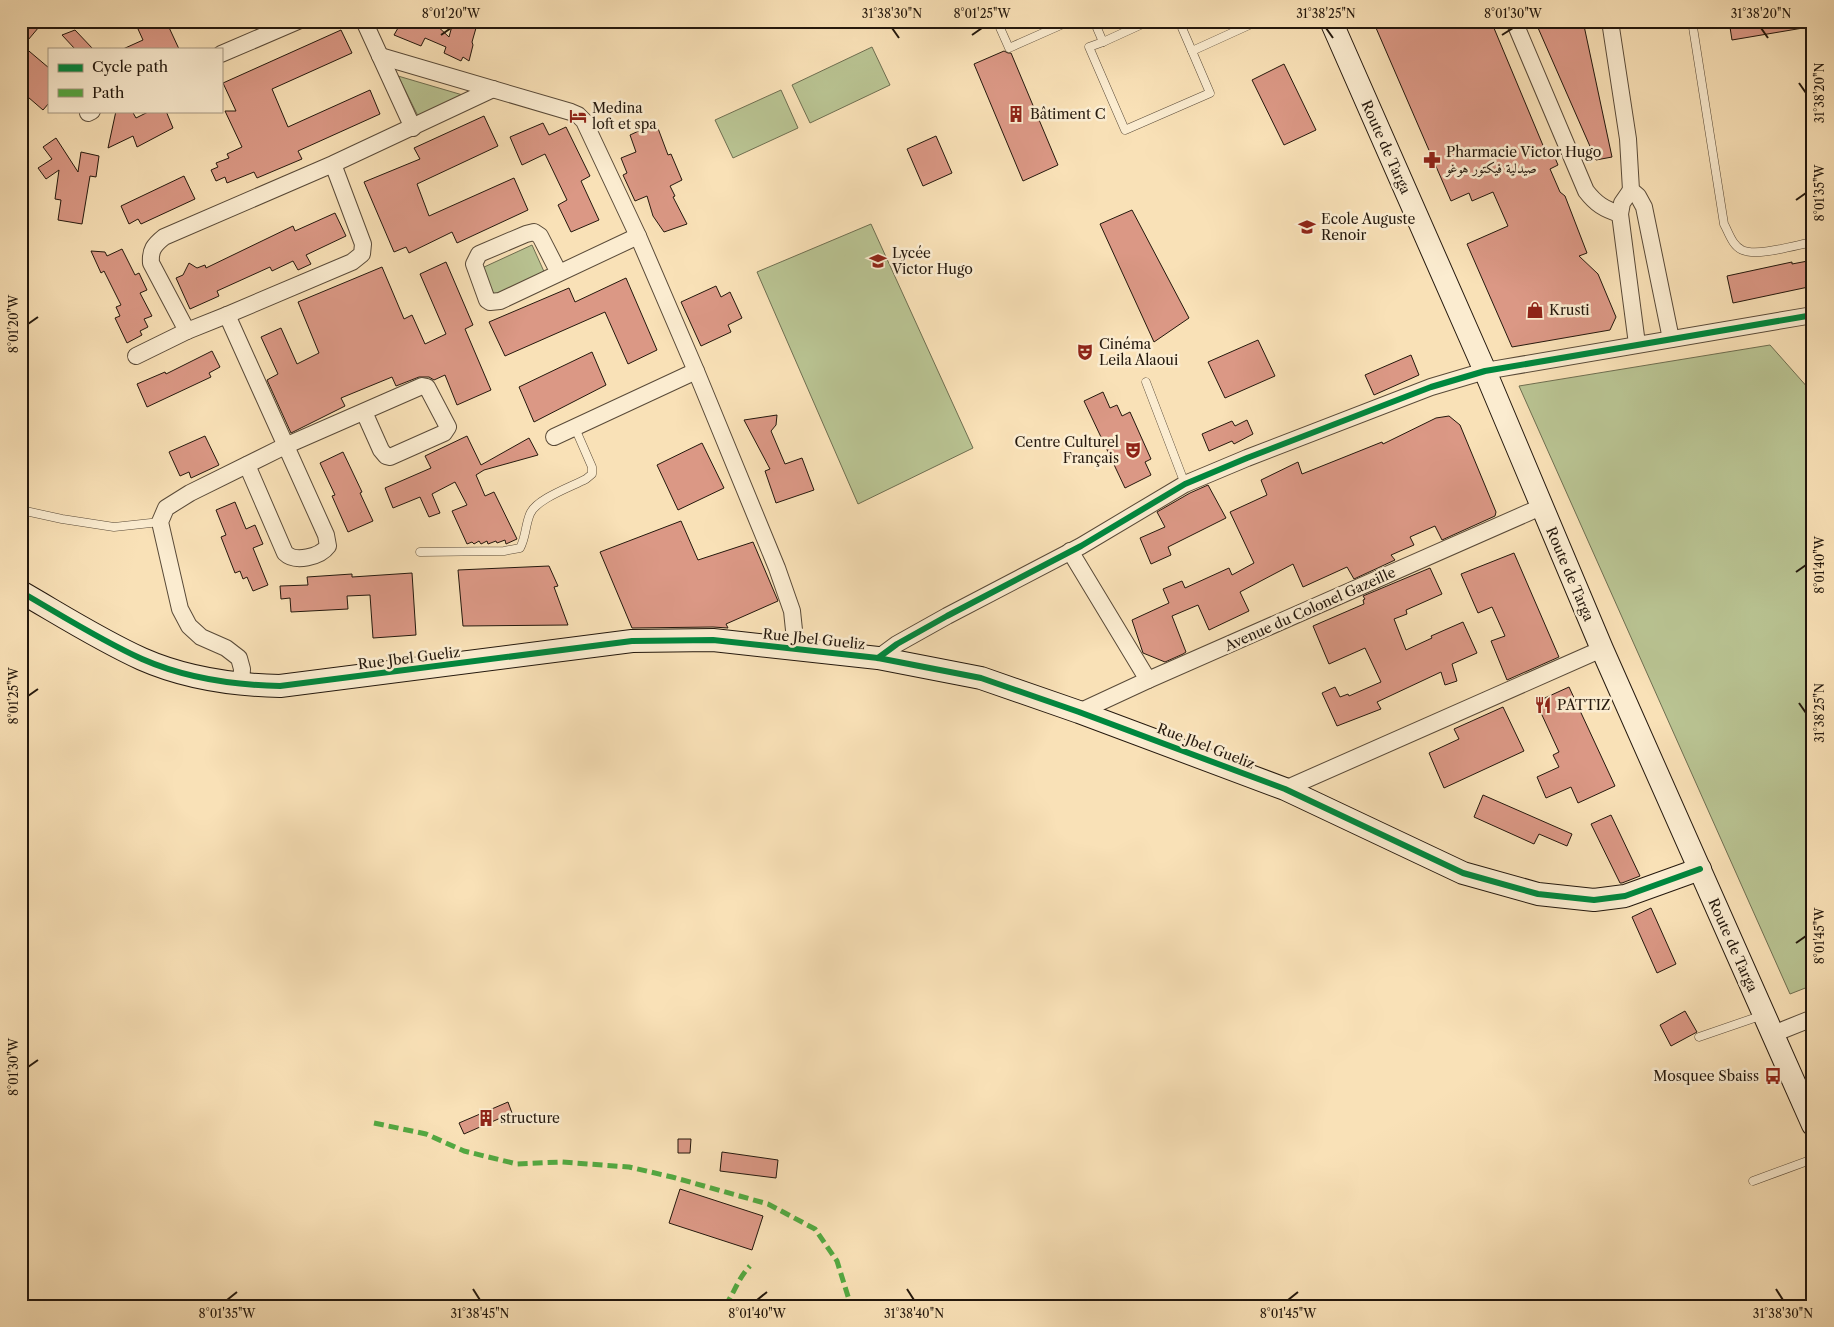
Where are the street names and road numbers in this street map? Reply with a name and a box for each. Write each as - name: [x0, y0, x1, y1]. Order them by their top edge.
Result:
- street label: Route de Targa: [1357, 97, 1415, 197]
- street label: Route de Targa: [1542, 524, 1598, 624]
- street label: Avenue du Colonel Gazeille: [1221, 563, 1398, 655]
- street label: Rue Jbel Gueliz: [762, 625, 866, 653]
- street label: Rue Jbel Gueliz: [357, 643, 461, 673]
- street label: Rue Jbel Gueliz: [1155, 719, 1257, 773]
- street label: Route de Targa: [1704, 895, 1762, 995]

